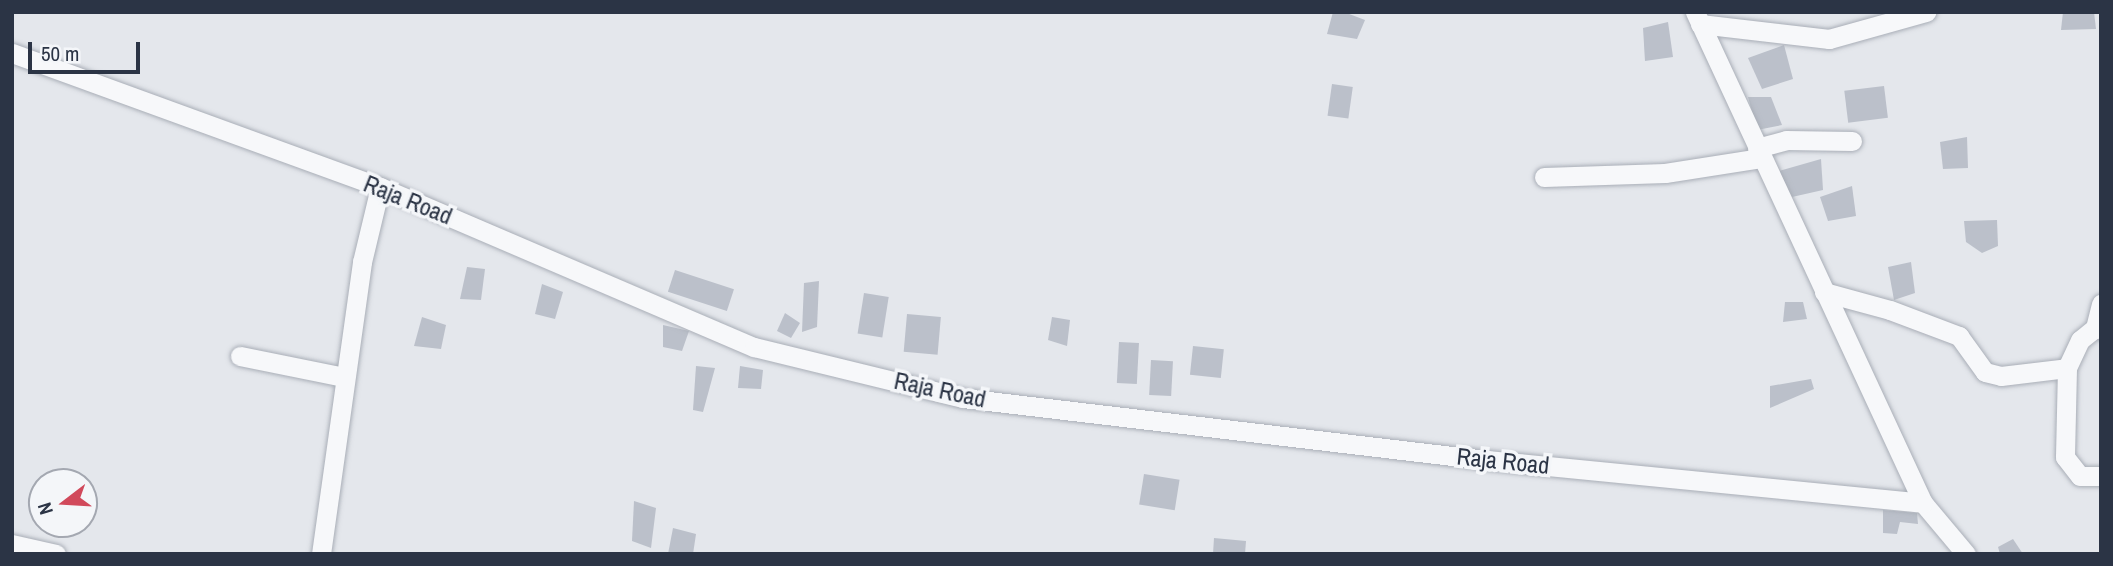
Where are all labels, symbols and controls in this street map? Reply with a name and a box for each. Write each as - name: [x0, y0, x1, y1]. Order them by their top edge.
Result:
- scale bar: [32, 28, 144, 72]
- text: 50 m: [41, 39, 79, 68]
- street label: Raja Road: [360, 169, 456, 231]
- street label: Raja Road: [892, 366, 988, 414]
- street label: Raja Road: [1455, 442, 1551, 480]
- north arrow: [28, 468, 98, 538]
- text: N: [31, 499, 59, 518]

